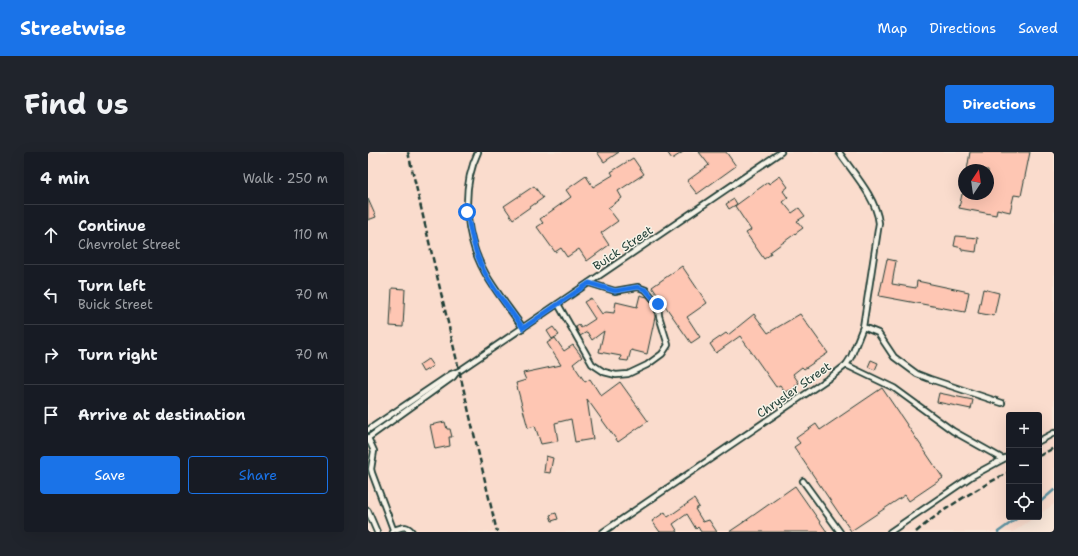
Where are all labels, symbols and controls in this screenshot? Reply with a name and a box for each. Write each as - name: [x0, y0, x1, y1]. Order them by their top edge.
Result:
- text: Streetwise: [20, 16, 126, 41]
- text: Map: [878, 19, 908, 37]
- text: Directions: [930, 19, 996, 37]
- text: Saved: [1018, 19, 1058, 37]
- text: Find us: [24, 85, 129, 123]
- button: Directions: [945, 85, 1054, 123]
- north arrow: [958, 164, 994, 200]
- text: 4 min: [40, 167, 90, 189]
- text: Walk · 250 m: [243, 170, 328, 187]
- route start: [458, 203, 476, 221]
- text: Continue: [78, 216, 146, 236]
- street label: Buick Street: [590, 222, 656, 274]
- icon: ahead: [40, 224, 62, 246]
- text: 110 m: [293, 226, 328, 243]
- text: Chevrolet Street: [78, 236, 181, 253]
- text: Turn left: [78, 276, 146, 296]
- icon: left: [40, 284, 62, 306]
- text: 70 m: [294, 286, 328, 303]
- route end: [649, 295, 667, 313]
- text: Buick Street: [78, 296, 153, 313]
- icon: right: [40, 344, 62, 366]
- text: Turn right: [78, 345, 158, 365]
- text: 70 m: [294, 346, 328, 363]
- street label: Chrysler Street: [754, 358, 834, 422]
- icon: arrive: [40, 404, 62, 426]
- text: Arrive at destination: [78, 405, 246, 425]
- map controls: [1006, 412, 1042, 520]
- button: +: [1006, 412, 1042, 448]
- button: −: [1006, 448, 1042, 484]
- button: Save: [40, 456, 180, 494]
- button: Share: [188, 456, 328, 494]
- button: locate: [1006, 484, 1042, 520]

